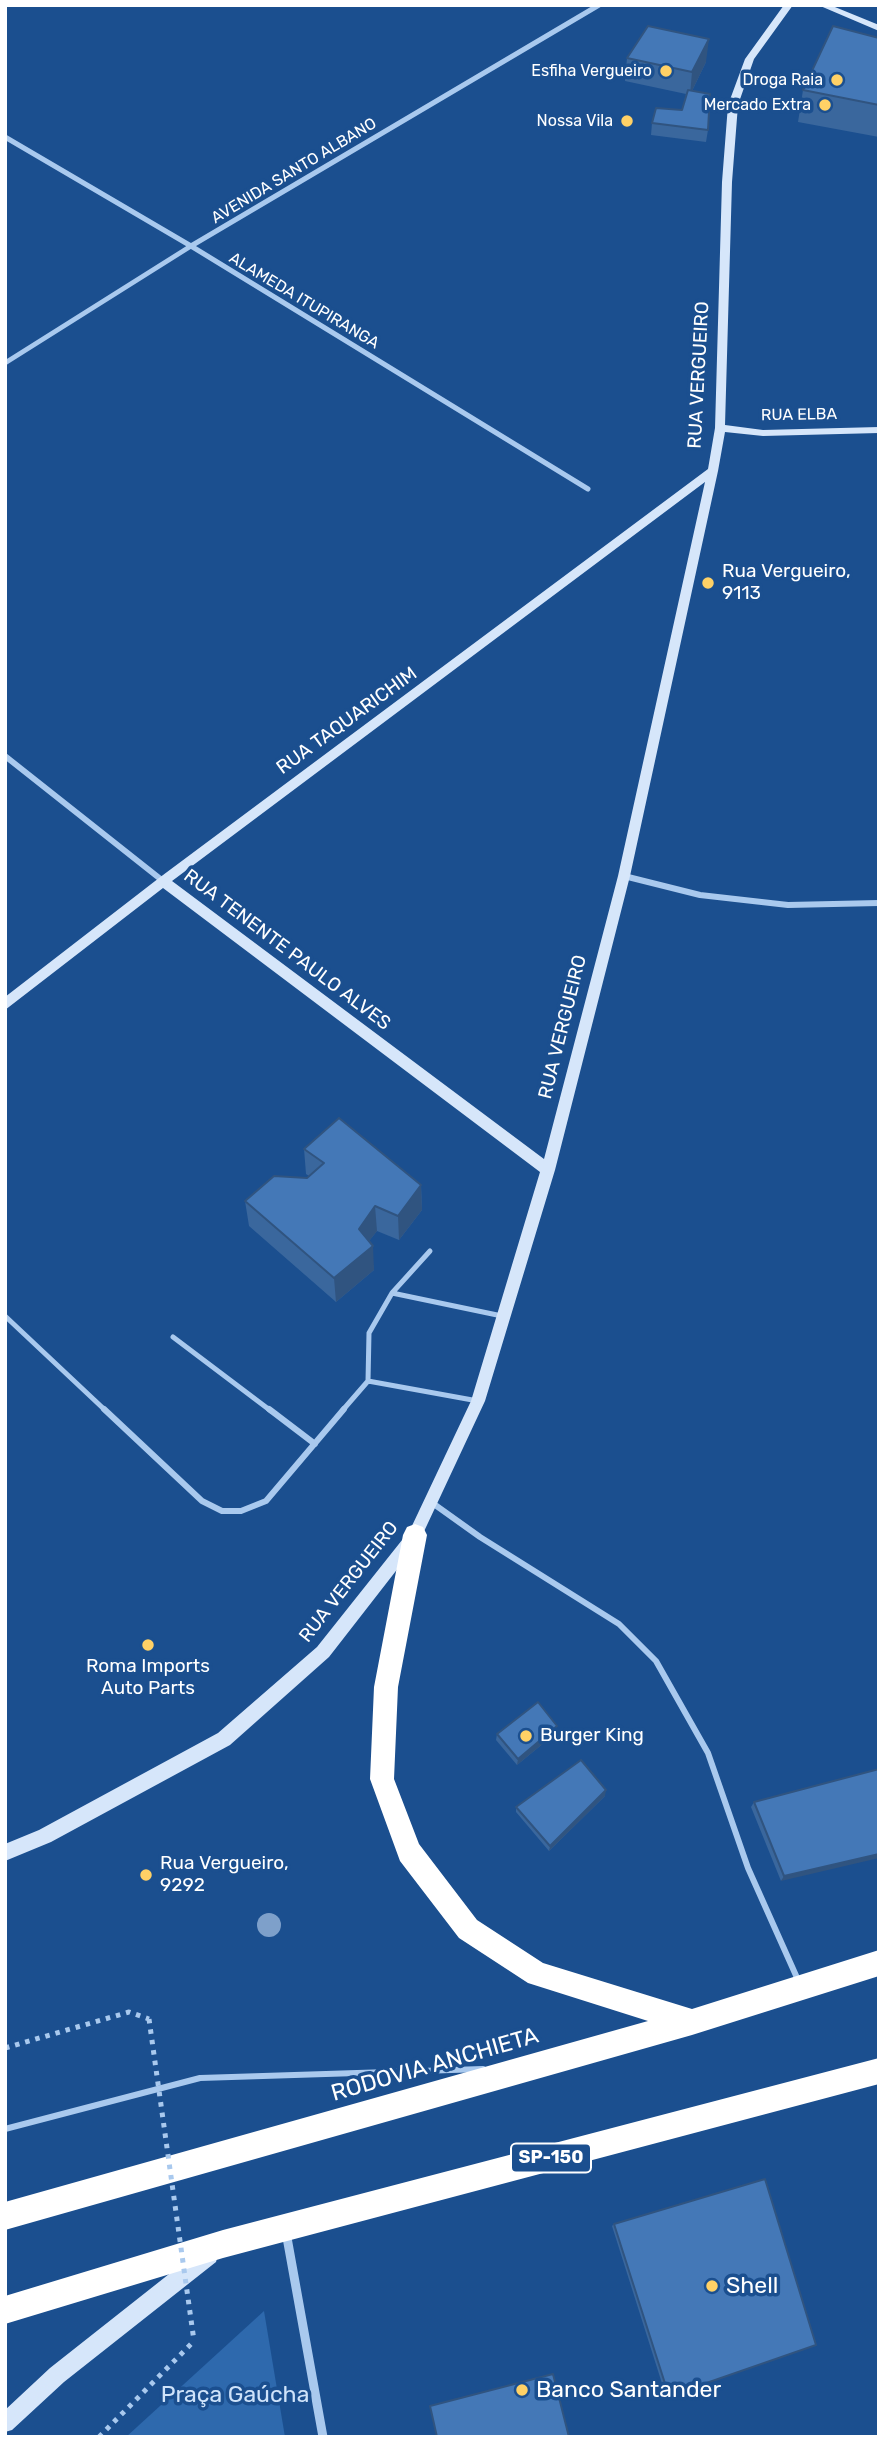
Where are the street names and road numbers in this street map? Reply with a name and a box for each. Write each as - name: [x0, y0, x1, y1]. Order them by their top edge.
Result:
- street label: AVENIDA SANTO ALBANO: [208, 114, 380, 228]
- street label: ALAMEDA ITUPIRANGA: [226, 249, 382, 353]
- street label: RUA VERGUEIRO: [684, 301, 714, 449]
- street label: RUA ELBA: [761, 405, 837, 425]
- street label: RUA TAQUARICHIM: [272, 662, 422, 780]
- street label: RUA TENENTE PAULO ALVES: [179, 865, 395, 1035]
- street label: RUA VERGUEIRO: [534, 953, 592, 1101]
- street label: RUA VERGUEIRO: [295, 1517, 403, 1647]
- street label: RODOVIA ANCHIETA: [328, 2022, 542, 2108]
- road number: SP-150: [511, 2144, 591, 2172]

